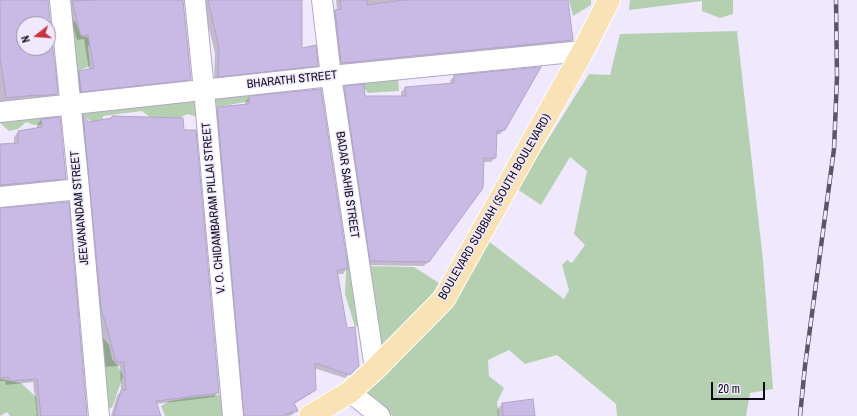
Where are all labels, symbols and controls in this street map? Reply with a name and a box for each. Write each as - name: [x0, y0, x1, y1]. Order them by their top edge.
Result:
- north arrow: [16, 16, 56, 56]
- text: N: [18, 34, 33, 44]
- street label: BHARATHI STREET: [246, 68, 338, 92]
- street label: BOULEVARD SUBBIAH (SOUTH BOULEVARD): [436, 111, 554, 303]
- street label: V. O. CHIDAMBARAM PILLAI STREET: [199, 122, 229, 294]
- street label: BADAR SAHIB STREET: [332, 131, 362, 239]
- street label: JEEVANANDAM STREET: [68, 150, 92, 266]
- scale bar: [713, 374, 767, 400]
- text: 20 m: [718, 381, 740, 397]

